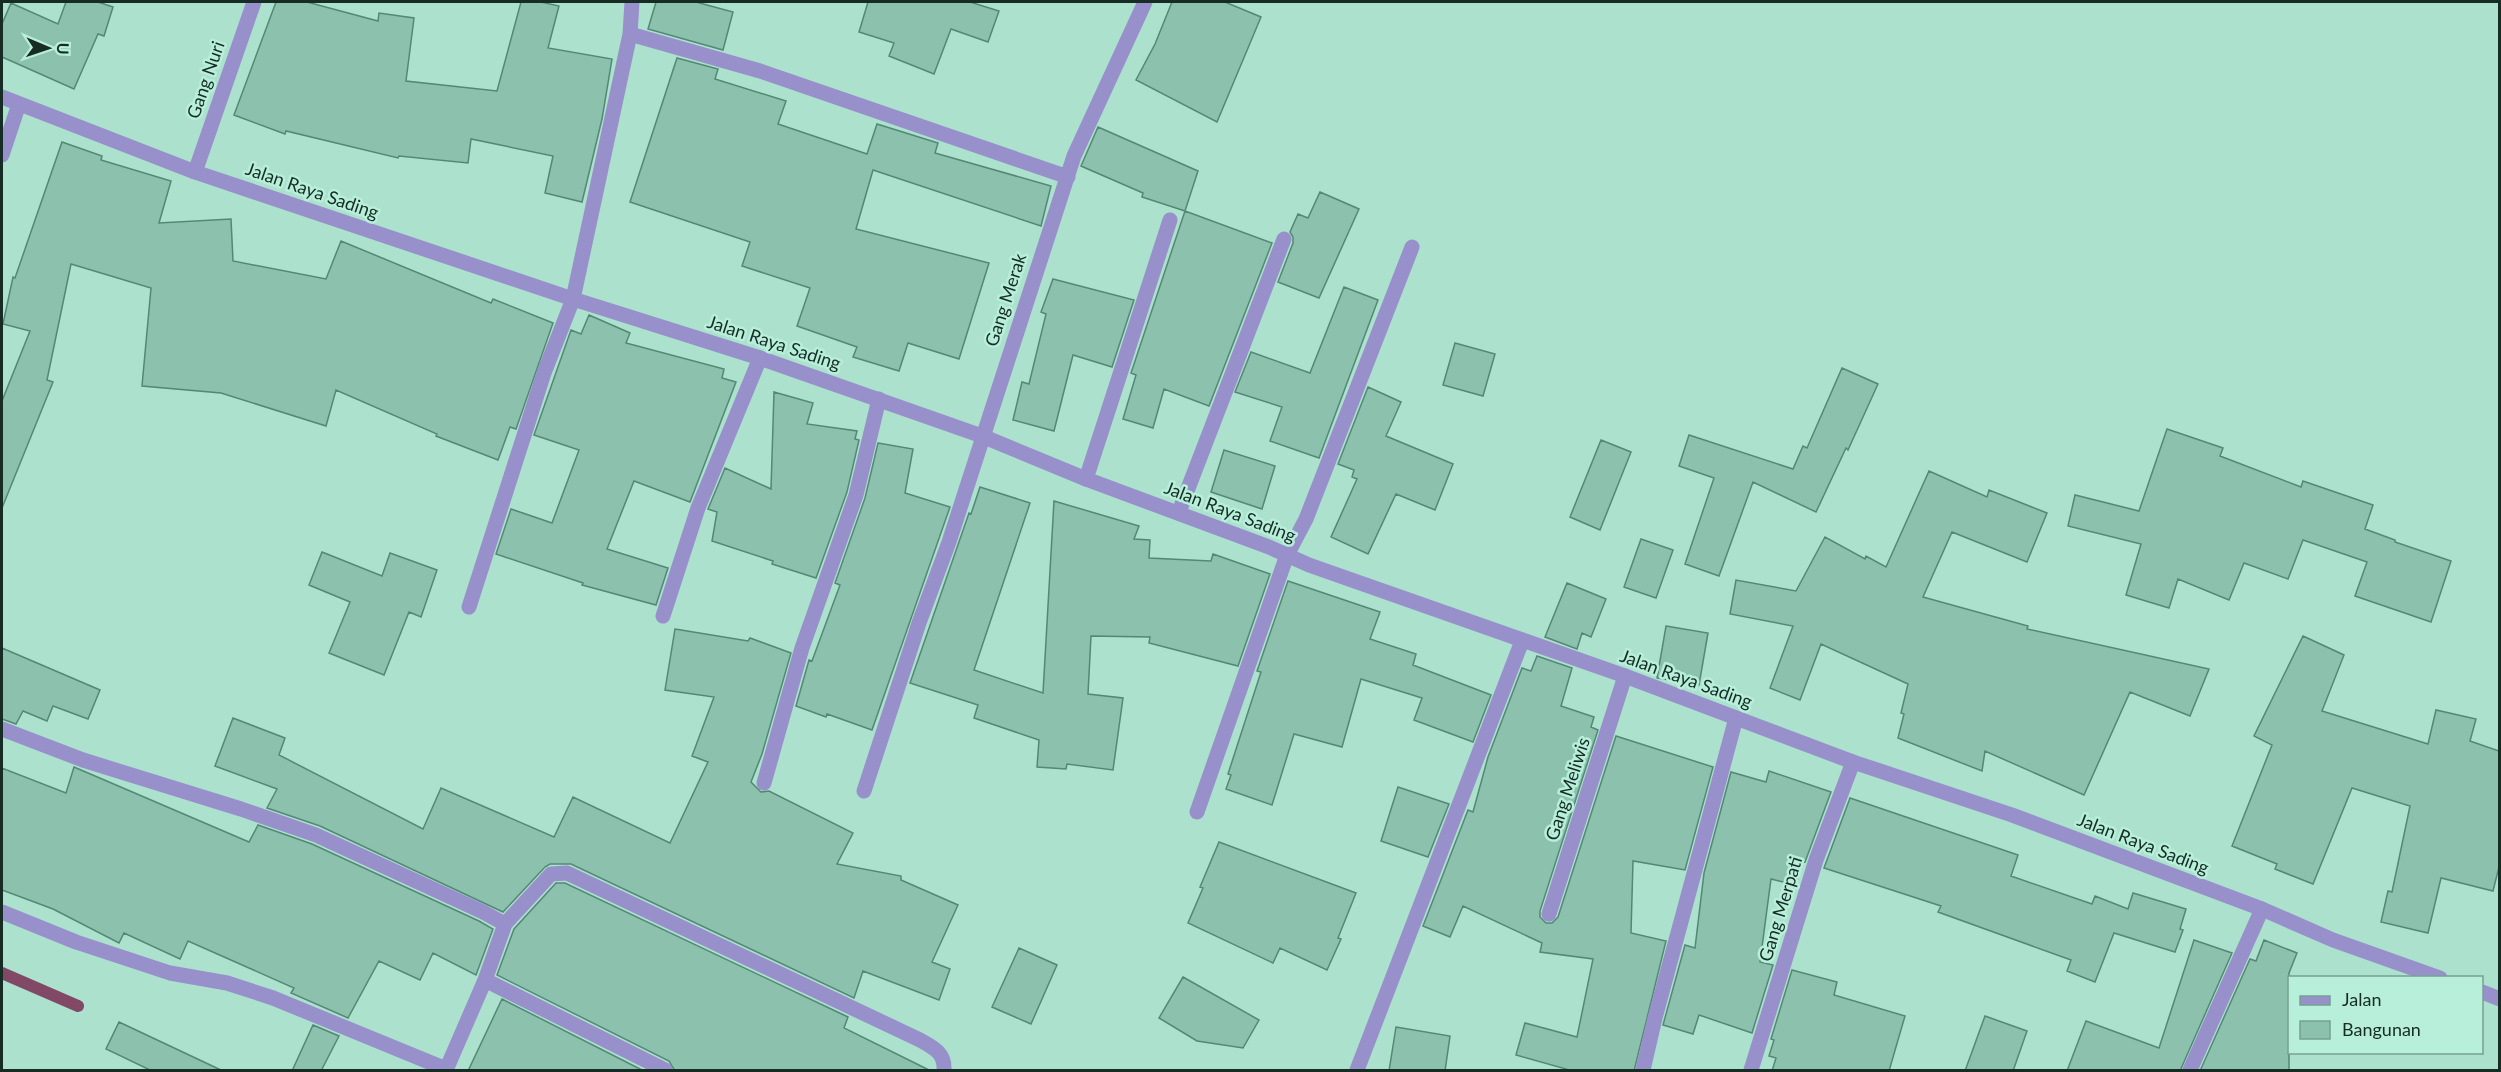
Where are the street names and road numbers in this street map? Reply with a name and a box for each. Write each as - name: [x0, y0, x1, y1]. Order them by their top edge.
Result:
- street label: Gang Nuri: [182, 38, 229, 121]
- street label: Jalan Raya Sading: [243, 157, 382, 223]
- street label: Gang Merak: [980, 250, 1031, 349]
- street label: Jalan Raya Sading: [705, 310, 844, 374]
- street label: Jalan Raya Sading: [1162, 476, 1299, 546]
- street label: Jalan Raya Sading: [1617, 644, 1755, 712]
- street label: Gang Meliwis: [1540, 734, 1594, 843]
- street label: Jalan Raya Sading: [2075, 808, 2212, 878]
- street label: Gang Merpati: [1754, 854, 1806, 964]

